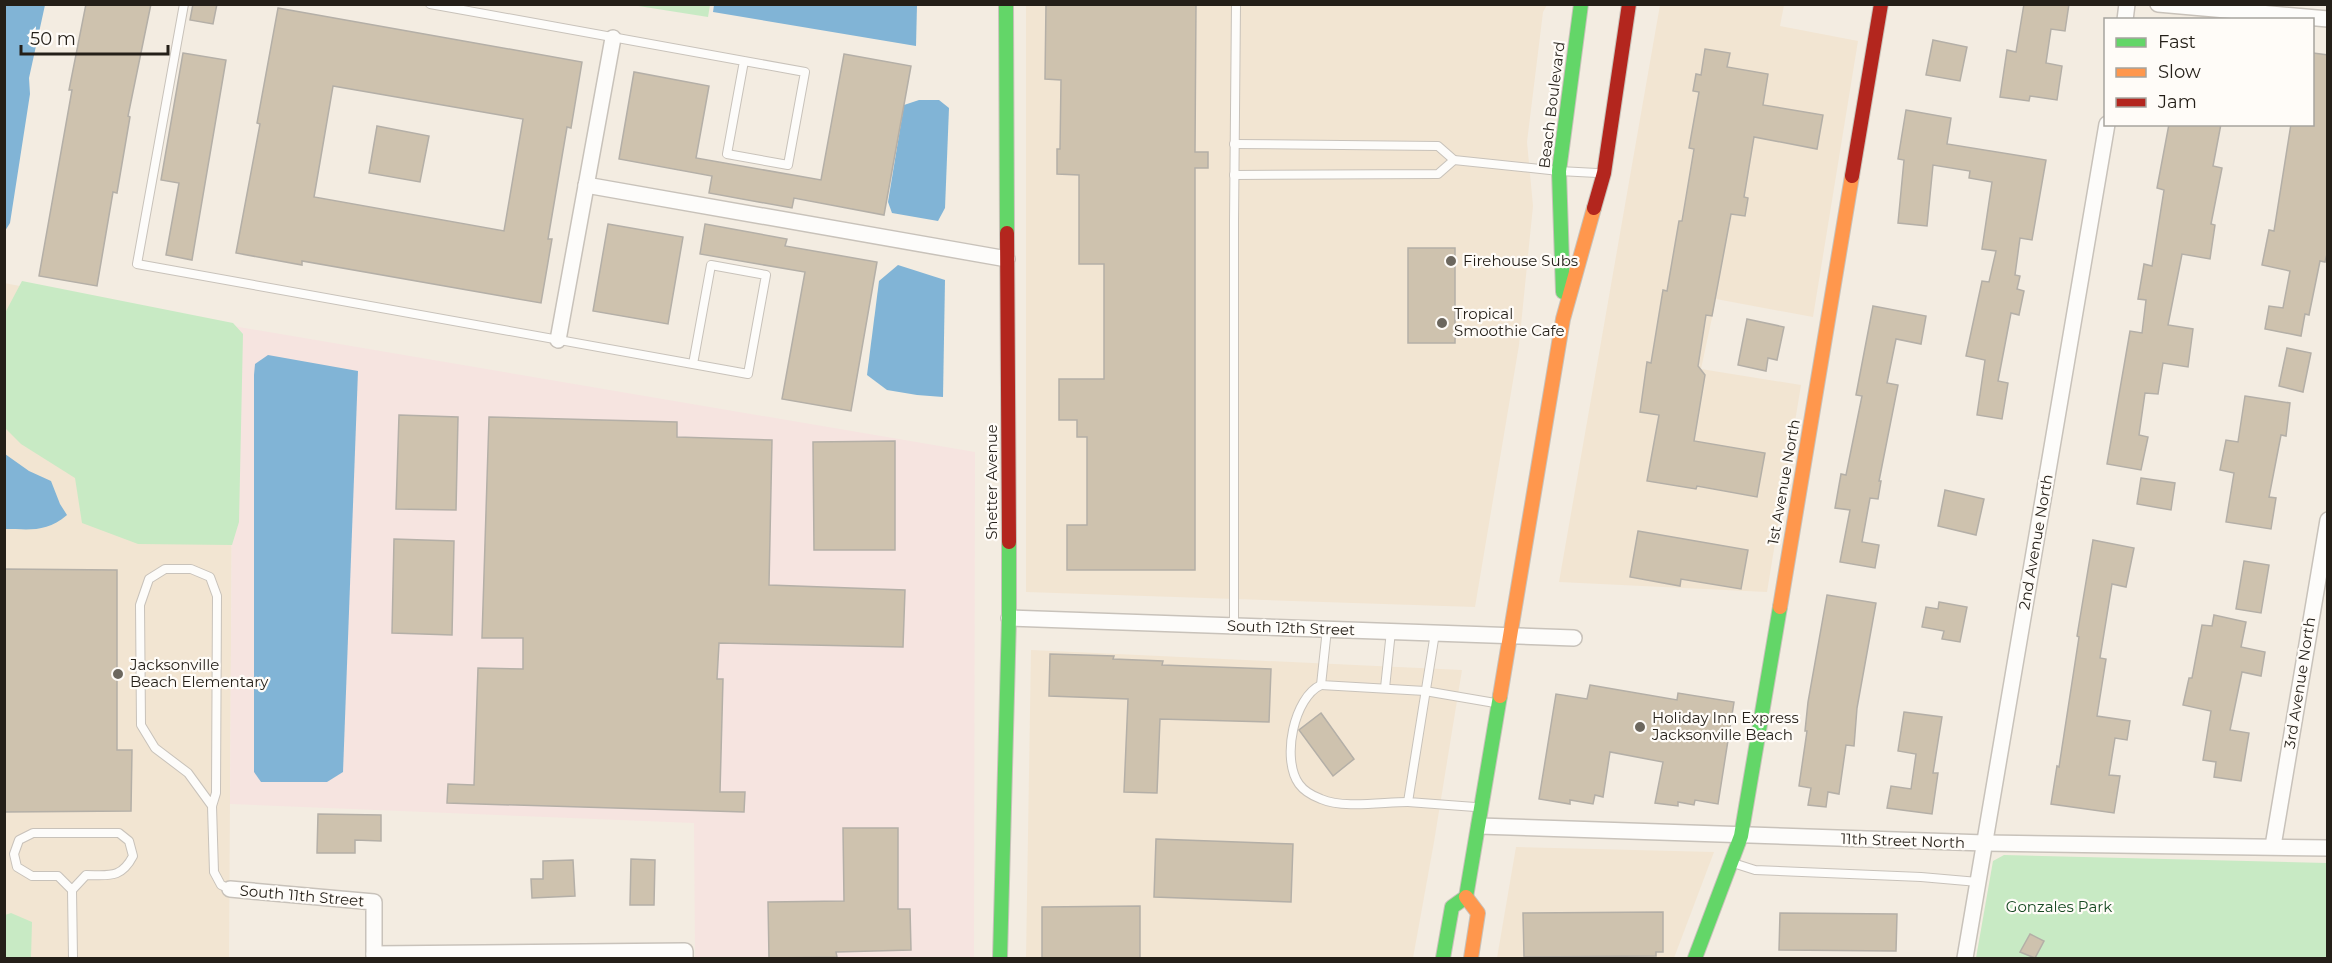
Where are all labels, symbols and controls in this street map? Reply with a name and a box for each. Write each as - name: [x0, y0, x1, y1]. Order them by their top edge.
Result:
- scale bar: [21, 18, 168, 56]
- legend: [2104, 18, 2314, 126]
- text: 50 m: [30, 28, 76, 50]
- text: Fast: [2158, 31, 2196, 53]
- street label: Beach Boulevard: [1534, 40, 1569, 170]
- text: Slow: [2158, 61, 2201, 83]
- text: Jam: [2157, 91, 2197, 113]
- place label: Firehouse Subs: [1463, 251, 1578, 270]
- marker: Firehouse Subs: [1444, 254, 1458, 268]
- place label: Tropical Smoothie Cafe: [1454, 304, 1565, 340]
- marker: Tropical Smoothie Cafe: [1435, 316, 1449, 330]
- street label: 1st Avenue North: [1763, 418, 1804, 546]
- street label: Shetter Avenue: [982, 424, 1001, 540]
- street label: 2nd Avenue North: [2014, 473, 2057, 611]
- street label: South 12th Street: [1227, 616, 1355, 639]
- street label: 3rd Avenue North: [2280, 616, 2319, 750]
- place label: Jacksonville Beach Elementary: [129, 655, 269, 691]
- marker: Jacksonville Beach Elementary: [111, 667, 125, 681]
- place label: Holiday Inn Express Jacksonville Beach: [1651, 708, 1799, 744]
- marker: Holiday Inn Express Jacksonville Beach: [1633, 720, 1647, 734]
- street label: 11th Street North: [1841, 829, 1965, 852]
- street label: South 11th Street: [239, 881, 365, 910]
- park label: Gonzales Park: [2006, 897, 2112, 916]

